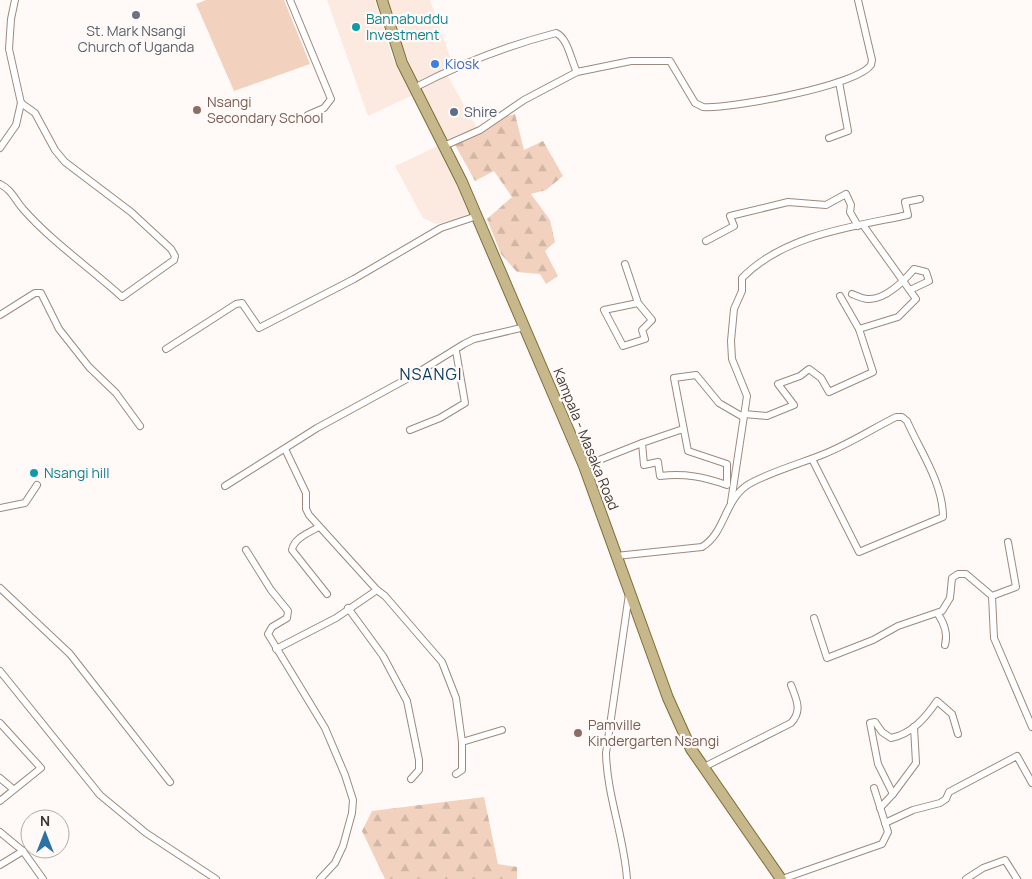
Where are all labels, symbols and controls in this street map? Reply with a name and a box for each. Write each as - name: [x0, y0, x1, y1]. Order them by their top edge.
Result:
- marker: St. Mark Nsangi Church of Uganda: [130, 9, 142, 21]
- place label: Bannabuddu Investment: [366, 9, 448, 44]
- place label: St. Mark Nsangi Church of Uganda: [78, 21, 194, 56]
- marker: Bannabuddu Investment: [350, 21, 362, 33]
- place label: Kiosk: [445, 54, 480, 73]
- marker: Kiosk: [429, 58, 441, 70]
- place label: Nsangi Secondary School: [207, 92, 324, 127]
- place label: Shire: [464, 102, 497, 121]
- marker: Nsangi Secondary School: [191, 104, 203, 116]
- marker: Shire: [448, 106, 460, 118]
- district label: NSANGI: [400, 363, 462, 385]
- street label: Kampala - Masaka Road: [549, 365, 624, 513]
- place label: Nsangi hill: [44, 463, 110, 482]
- marker: Nsangi hill: [28, 467, 40, 479]
- place label: Pamville Kindergarten Nsangi: [588, 715, 719, 750]
- marker: Pamville Kindergarten Nsangi: [572, 727, 584, 739]
- north arrow: [20, 809, 70, 859]
- text: N: [40, 811, 50, 830]

